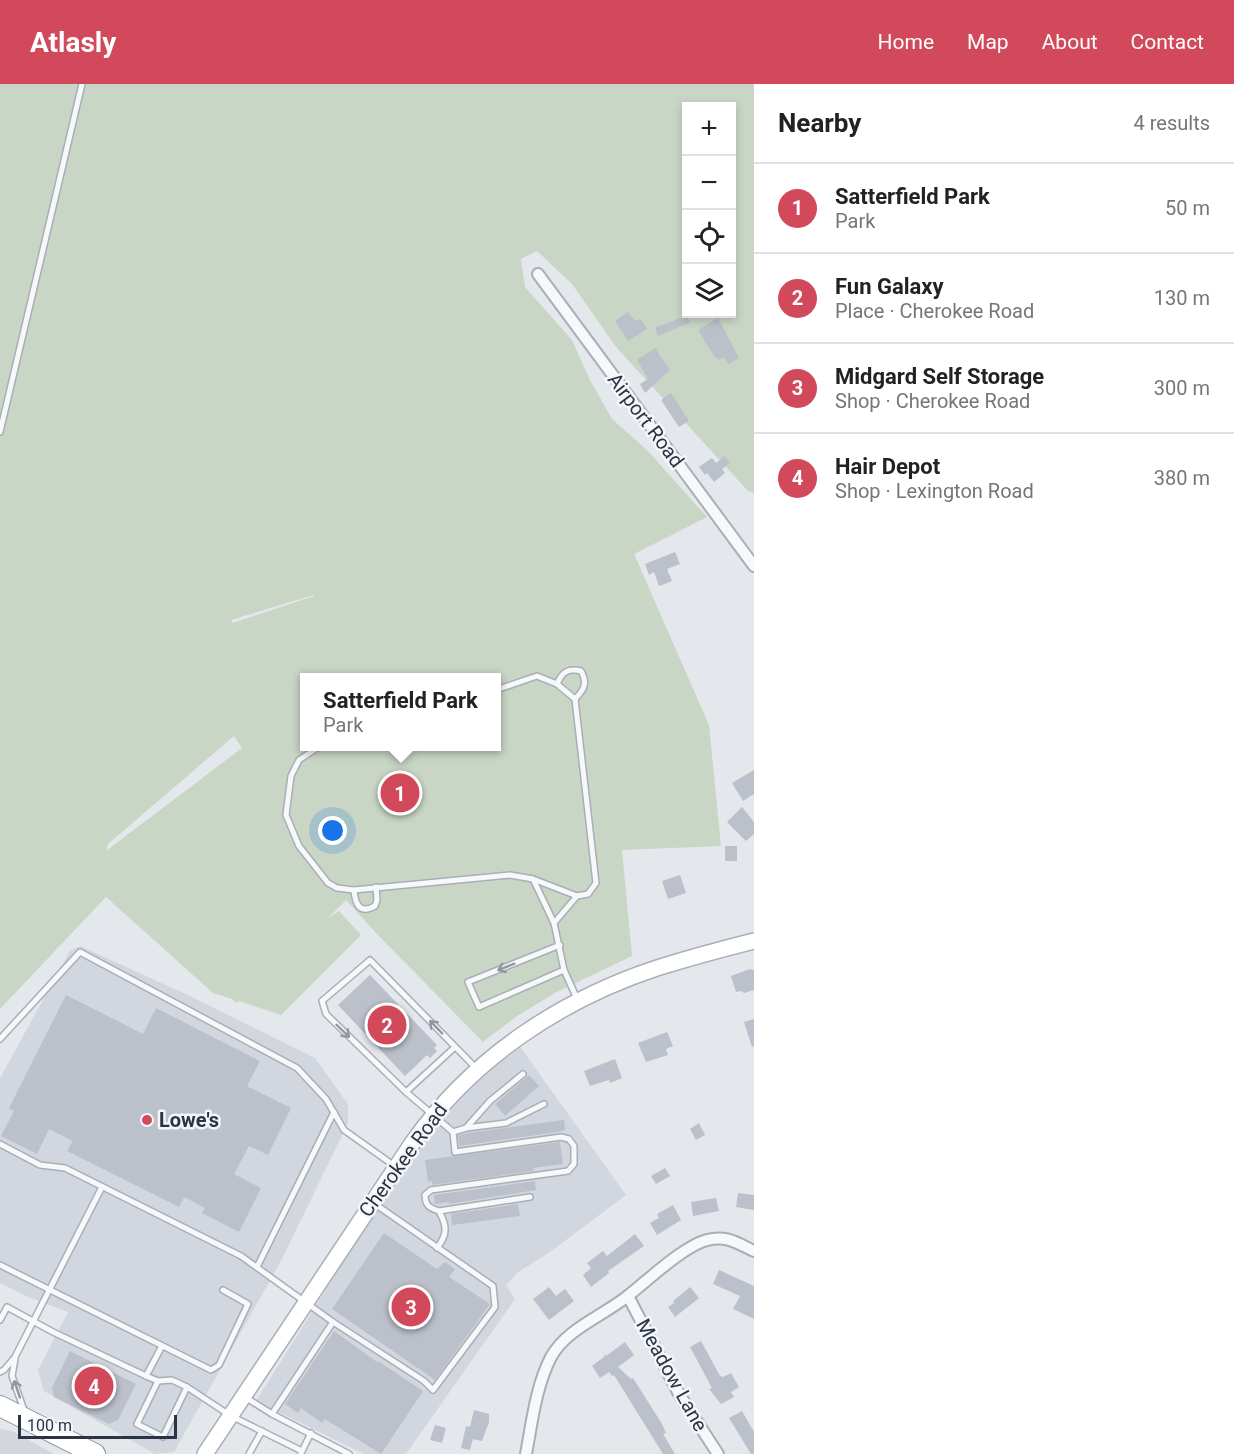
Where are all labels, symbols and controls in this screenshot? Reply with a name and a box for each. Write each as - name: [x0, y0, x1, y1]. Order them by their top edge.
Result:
- text: Atlasly: [30, 26, 116, 59]
- text: Home: [878, 30, 934, 54]
- text: Map: [967, 30, 1009, 54]
- text: About: [1042, 30, 1098, 54]
- text: Contact: [1131, 30, 1204, 54]
- map controls: [682, 102, 736, 318]
- button: +: [682, 102, 736, 156]
- text: Nearby: [778, 108, 861, 138]
- text: 4 results: [1134, 111, 1210, 135]
- button: −: [682, 156, 736, 210]
- text: Satterfield Park: [835, 184, 990, 209]
- text: 1: [792, 196, 803, 220]
- text: 50 m: [1165, 196, 1210, 220]
- text: Park: [835, 209, 875, 233]
- button: locate: [682, 210, 736, 264]
- button: layers: [682, 264, 736, 318]
- text: Fun Galaxy: [835, 274, 944, 299]
- text: 2: [792, 286, 803, 310]
- text: 130 m: [1154, 286, 1210, 310]
- text: Place · Cherokee Road: [835, 299, 1034, 323]
- text: Midgard Self Storage: [835, 364, 1044, 389]
- street label: Airport Road: [603, 368, 689, 472]
- text: 3: [792, 376, 803, 400]
- text: 300 m: [1154, 376, 1210, 400]
- text: Shop · Cherokee Road: [835, 389, 1030, 413]
- text: Hair Depot: [835, 454, 940, 479]
- text: 4: [792, 466, 803, 490]
- text: 380 m: [1154, 466, 1210, 490]
- text: Shop · Lexington Road: [835, 479, 1034, 503]
- popup: [300, 673, 501, 751]
- text: Satterfield Park: [323, 688, 478, 713]
- text: Park: [323, 713, 363, 737]
- pin: 1: [380, 770, 420, 816]
- your location: [318, 816, 347, 845]
- one-way arrow: [497, 962, 516, 973]
- pin: 2: [368, 1002, 406, 1048]
- one-way arrow: [428, 1020, 443, 1035]
- one-way arrow: [336, 1023, 351, 1038]
- street label: Cherokee Road: [354, 1098, 452, 1222]
- place label: Lowe's: [159, 1108, 219, 1132]
- marker: Lowe's: [140, 1113, 154, 1127]
- pin: 3: [392, 1284, 430, 1330]
- street label: Meadow Lane: [631, 1315, 713, 1435]
- pin: 4: [74, 1364, 113, 1408]
- one-way arrow: [10, 1380, 21, 1399]
- scale bar: [18, 1412, 177, 1440]
- text: 100 m: [27, 1416, 72, 1435]

